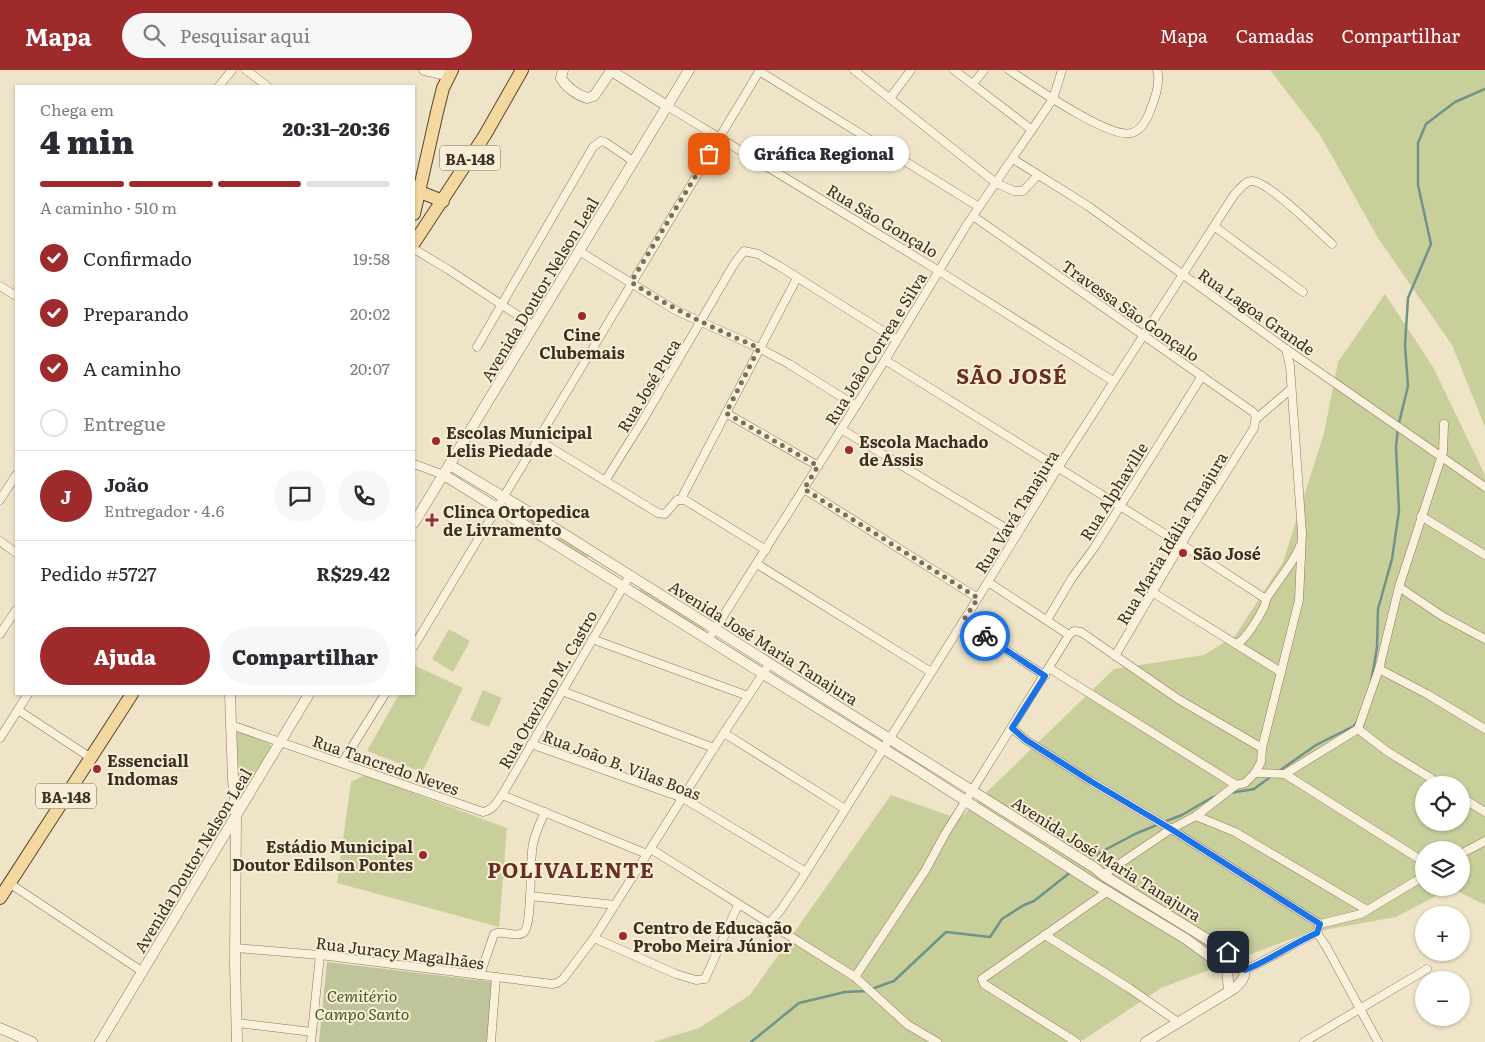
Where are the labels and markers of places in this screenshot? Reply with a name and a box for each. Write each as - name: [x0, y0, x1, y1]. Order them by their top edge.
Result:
- pin: [688, 133, 730, 175]
- callout: Gráfica Regional: [739, 136, 909, 172]
- marker: Cine Clubemais: [576, 310, 588, 322]
- place label: Cine Clubemais: [539, 322, 625, 364]
- place label: Escolas Municipal Lelis Piedade: [446, 420, 593, 462]
- place label: Escola Machado de Assis: [859, 429, 988, 471]
- marker: Escolas Municipal Lelis Piedade: [430, 435, 442, 447]
- marker: Escola Machado de Assis: [843, 444, 855, 456]
- place label: Clinca Ortopedica de Livramento: [443, 499, 590, 541]
- marker: Clinca Ortopedica de Livramento: [425, 513, 439, 527]
- place label: São José: [1193, 541, 1261, 565]
- marker: São José: [1177, 547, 1189, 559]
- place label: Essenciall Indomas: [107, 748, 189, 790]
- marker: Essenciall Indomas: [91, 763, 103, 775]
- place label: Estádio Municipal Doutor Edilson Pontes: [232, 834, 413, 876]
- marker: Estádio Municipal Doutor Edilson Pontes: [417, 849, 429, 861]
- place label: Centro de Educação Probo Meira Júnior: [633, 915, 792, 957]
- marker: Centro de Educação Probo Meira Júnior: [617, 930, 629, 942]
- pin: [1207, 931, 1249, 973]

